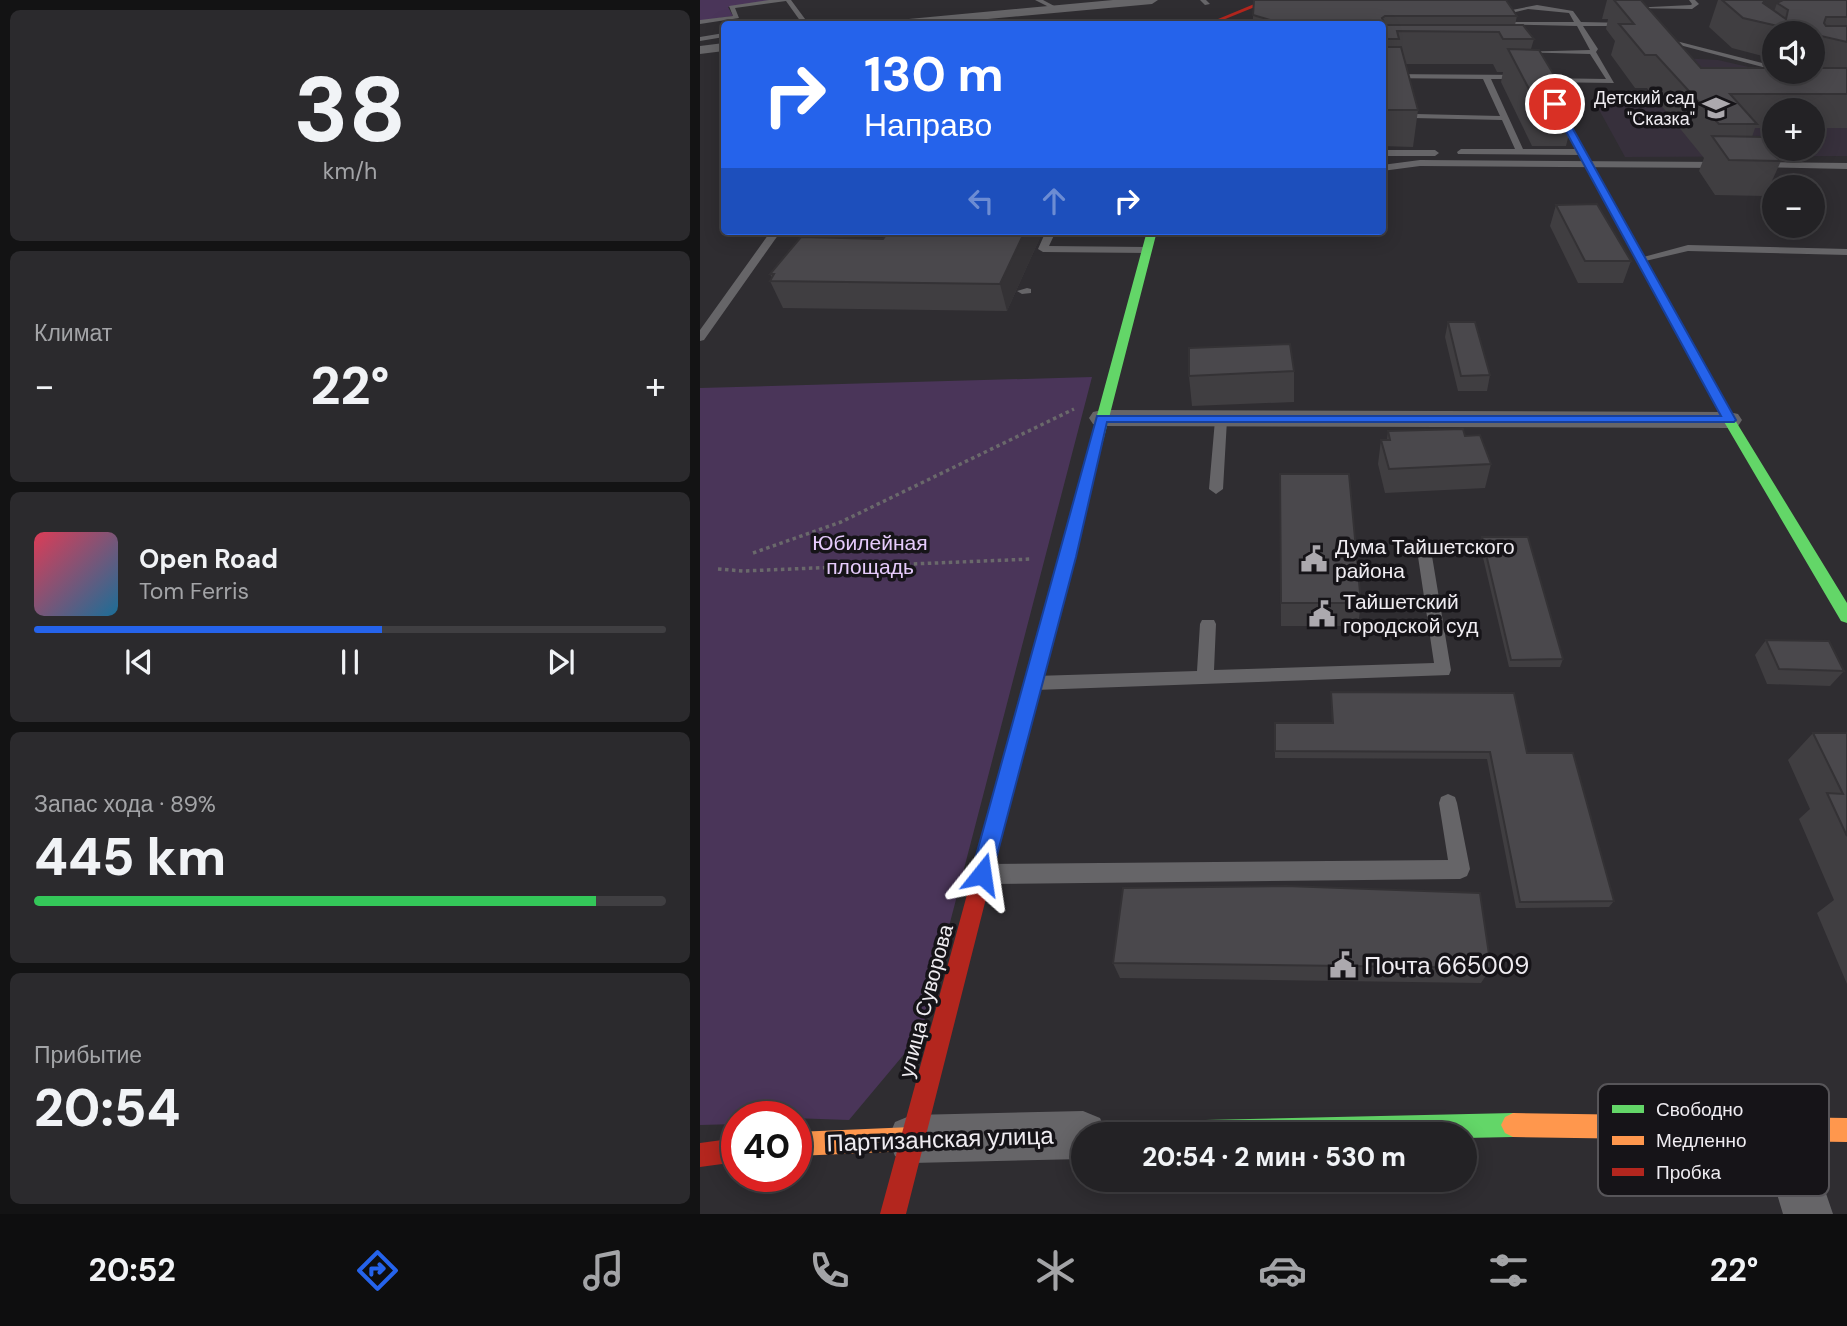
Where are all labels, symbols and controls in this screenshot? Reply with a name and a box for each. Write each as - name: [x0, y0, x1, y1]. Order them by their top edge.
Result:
- map controls: [1762, 21, 1825, 238]
- button: sound: [1762, 21, 1825, 84]
- text: 130 m: [864, 42, 1004, 106]
- icon: right: [749, 49, 840, 140]
- text: 38: [294, 51, 406, 169]
- pin: [1525, 74, 1585, 134]
- icon: arrive: [1536, 85, 1574, 123]
- place label: Детский сад "Сказка": [1594, 86, 1695, 131]
- school or university icon: Детский сад "Сказка": [1701, 93, 1731, 123]
- button: +: [1762, 98, 1825, 161]
- text: Направо: [864, 104, 992, 146]
- text: km/h: [323, 156, 377, 186]
- button: −: [1762, 175, 1825, 238]
- icon: left: [962, 182, 1000, 220]
- icon: ahead: [1035, 182, 1073, 220]
- icon: right: [1108, 182, 1146, 220]
- text: Климат: [34, 318, 112, 348]
- text: 22°: [310, 352, 390, 420]
- text: −: [34, 361, 55, 411]
- text: +: [645, 361, 666, 411]
- park label: Юбилейная площадь: [812, 529, 928, 581]
- place label: Дума Тайшетского района: [1335, 533, 1515, 585]
- text: Open Road: [139, 542, 278, 576]
- public building icon: Дума Тайшетского района: [1299, 544, 1329, 574]
- text: Tom Ferris: [139, 576, 249, 606]
- place label: Тайшетский городской суд: [1343, 588, 1479, 640]
- public building icon: Тайшетский городской суд: [1307, 599, 1337, 629]
- icon: previous: [120, 643, 158, 681]
- icon: pause: [331, 643, 369, 681]
- icon: next: [542, 643, 580, 681]
- text: Запас хода · 89%: [34, 789, 216, 819]
- text: 445 km: [34, 823, 226, 891]
- position arrow: [945, 837, 1019, 911]
- street label: улица Суворова: [892, 921, 960, 1081]
- public building icon: Почта 665009: [1328, 950, 1358, 980]
- place label: Почта 665009: [1364, 950, 1529, 981]
- text: Прибытие: [34, 1040, 142, 1070]
- text: 20:54: [34, 1074, 181, 1142]
- legend: [1598, 1084, 1829, 1196]
- text: Свободно: [1656, 1097, 1743, 1122]
- speed limit sign: 40: [721, 1101, 812, 1192]
- street label: Партизанская улица: [826, 1120, 1055, 1158]
- text: Медленно: [1656, 1128, 1746, 1153]
- text: 20:54 · 2 мин · 530 m: [1142, 1140, 1406, 1174]
- text: Пробка: [1656, 1160, 1721, 1185]
- icon: directions: [353, 1246, 402, 1295]
- icon: music: [579, 1246, 628, 1295]
- icon: phone: [805, 1246, 854, 1295]
- icon: climate: [1031, 1246, 1080, 1295]
- icon: car: [1258, 1246, 1307, 1295]
- icon: filters: [1484, 1246, 1533, 1295]
- text: 20:52: [89, 1249, 176, 1291]
- text: 22°: [1710, 1249, 1758, 1291]

